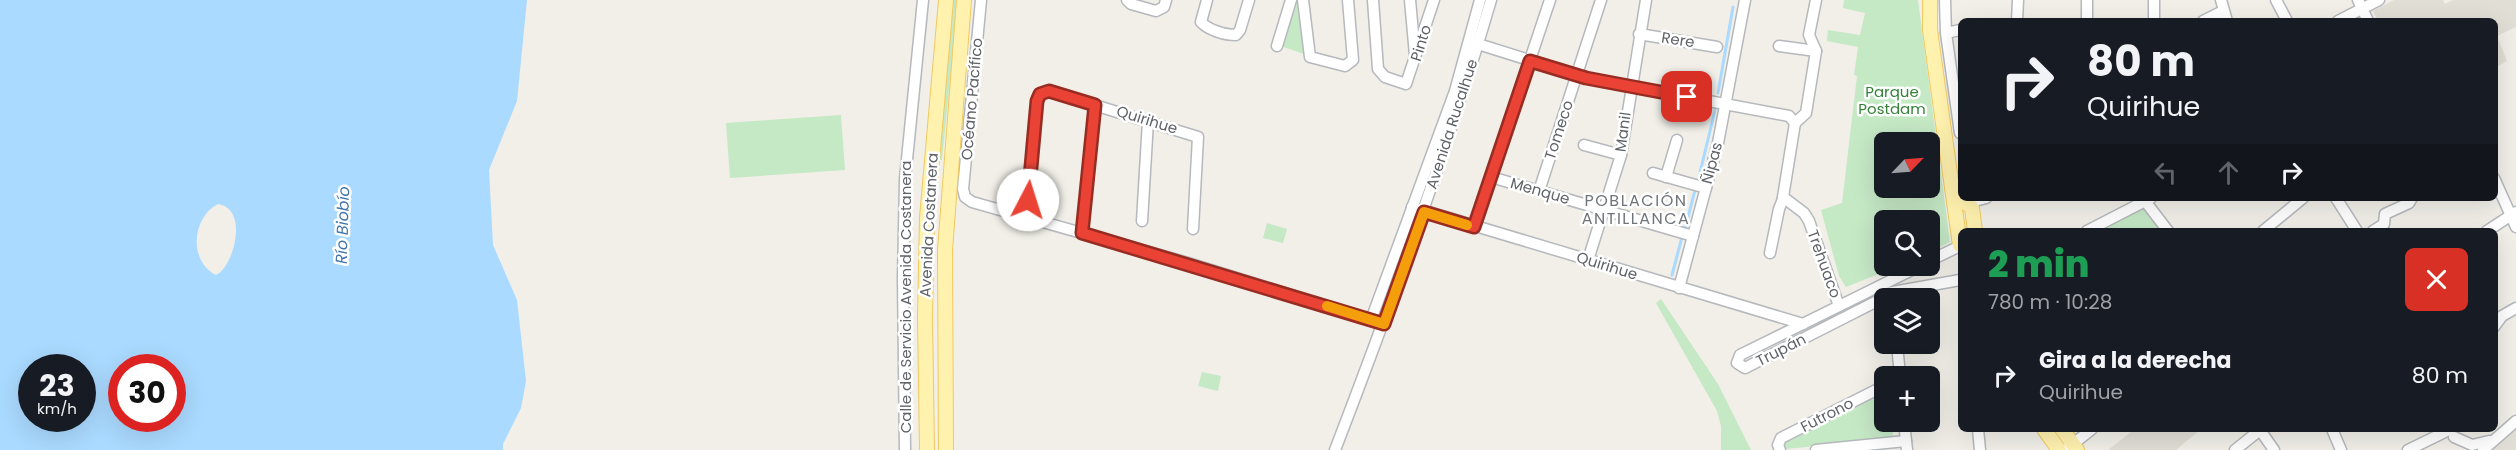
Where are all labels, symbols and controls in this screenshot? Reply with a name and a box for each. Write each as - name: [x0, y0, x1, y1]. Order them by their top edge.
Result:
- street label: Pinto: [1405, 22, 1436, 64]
- street label: Rere: [1660, 27, 1696, 52]
- text: 80 m: [2087, 32, 2195, 91]
- street label: Océano Pacífico: [956, 37, 987, 161]
- icon: right: [1988, 42, 2066, 120]
- street label: Avenida Rucalhue: [1421, 56, 1482, 192]
- pin: [1661, 71, 1712, 122]
- icon: arrive: [1670, 80, 1703, 113]
- park label: Parque Postdam: [1858, 81, 1926, 119]
- text: Quirihue: [2087, 88, 2200, 125]
- street label: Tomeco: [1539, 98, 1578, 162]
- street label: Quirihue: [1114, 100, 1180, 139]
- street label: Manil: [1609, 111, 1636, 153]
- north arrow: [1874, 132, 1940, 198]
- map controls: [1874, 132, 1940, 432]
- street label: Ñipas: [1696, 140, 1727, 186]
- street label: Avenida Costanera: [914, 152, 943, 298]
- icon: left: [2149, 156, 2182, 189]
- icon: ahead: [2212, 156, 2245, 189]
- icon: right: [2275, 156, 2308, 189]
- street label: Calle de Servicio Avenida Costanera: [895, 161, 916, 433]
- position arrow: [996, 168, 1060, 232]
- street label: Menque: [1508, 172, 1572, 209]
- water label: Río Biobío: [330, 186, 355, 264]
- district label: POBLACIÓN ANTILLANCA: [1582, 189, 1690, 230]
- button: search: [1874, 210, 1940, 276]
- street label: Trehuaco: [1802, 227, 1846, 301]
- text: 2 min: [1988, 239, 2090, 290]
- street label: Quirihue: [1574, 246, 1640, 285]
- button: close: [2405, 248, 2468, 311]
- button: layers: [1874, 288, 1940, 354]
- text: 780 m · 10:28: [1988, 288, 2112, 316]
- street label: Trupán: [1752, 328, 1809, 371]
- text: Gira a la derecha: [2039, 345, 2232, 376]
- speed limit sign: 30: [108, 354, 186, 432]
- icon: right: [1988, 359, 2021, 392]
- text: 80 m: [2412, 360, 2468, 391]
- text: 23: [39, 364, 75, 407]
- button: +: [1874, 366, 1940, 432]
- text: Quirihue: [2039, 378, 2123, 406]
- street label: Futrono: [1797, 392, 1857, 437]
- text: km/h: [37, 398, 77, 419]

